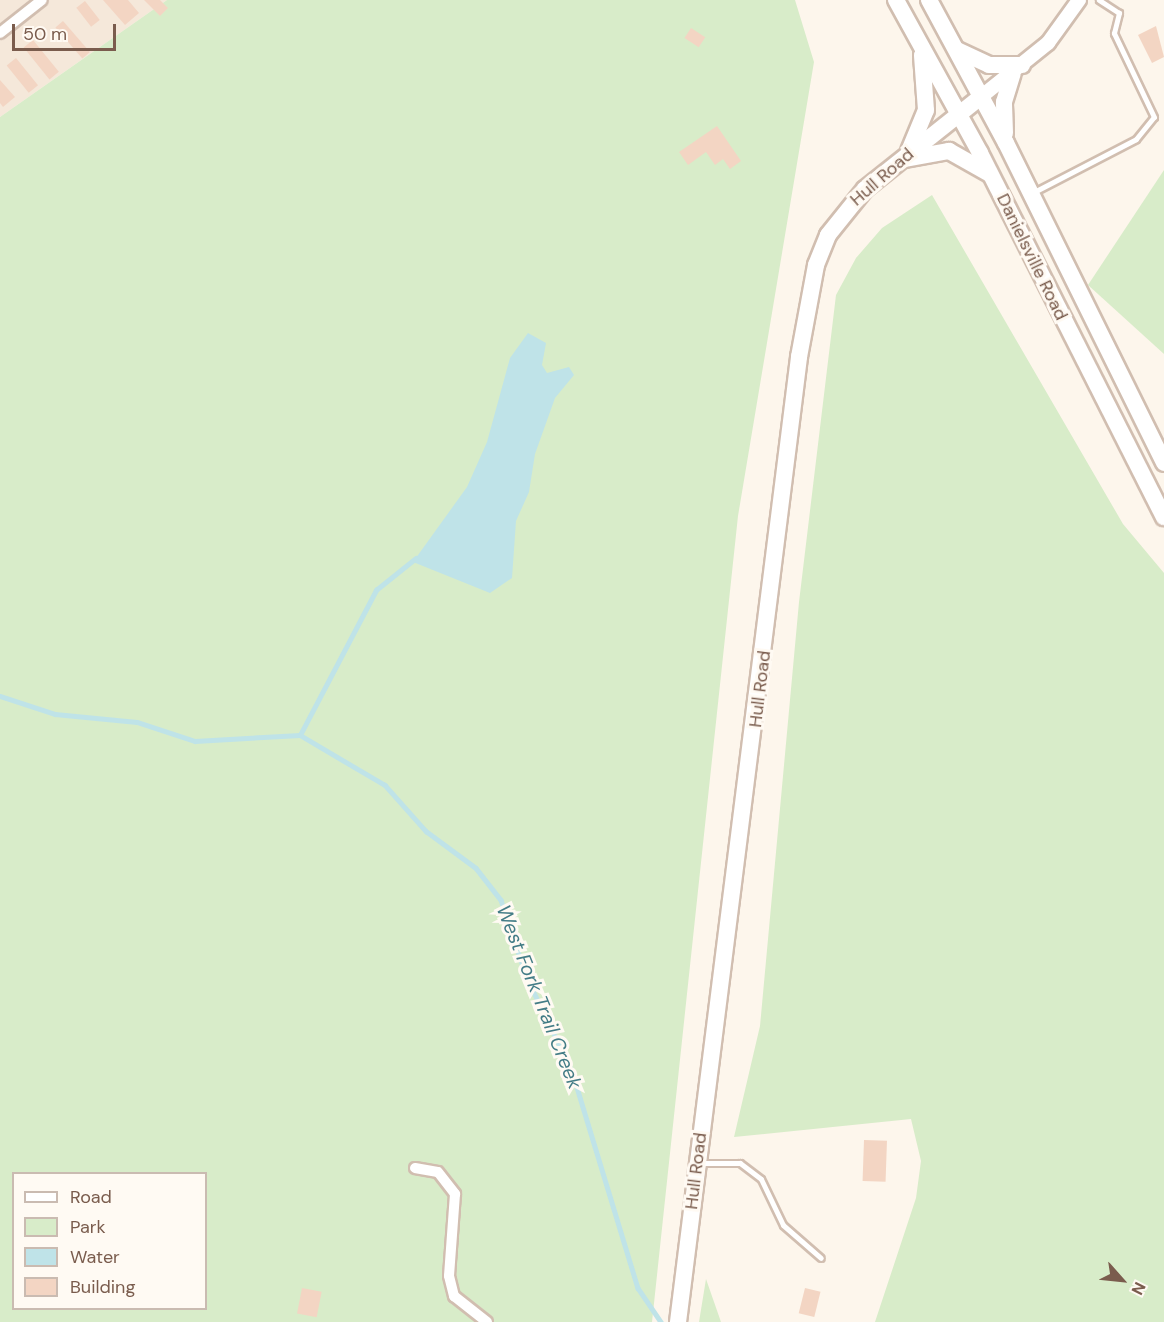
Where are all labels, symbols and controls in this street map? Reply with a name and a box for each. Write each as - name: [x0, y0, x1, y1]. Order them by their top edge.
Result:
- scale bar: [15, 12, 118, 50]
- text: 50 m: [23, 22, 67, 46]
- street label: Hull Road: [846, 143, 918, 211]
- street label: Danielsville Road: [992, 190, 1072, 324]
- street label: Hull Road: [745, 649, 775, 729]
- water label: West Fork Trail Creek: [491, 901, 587, 1093]
- street label: Hull Road: [681, 1131, 711, 1211]
- legend: [12, 1172, 207, 1310]
- text: Road: [70, 1185, 112, 1209]
- text: Park: [70, 1215, 106, 1239]
- text: Water: [70, 1245, 120, 1269]
- north arrow: [1092, 1250, 1152, 1310]
- text: Building: [70, 1275, 135, 1299]
- text: N: [1126, 1278, 1150, 1298]

